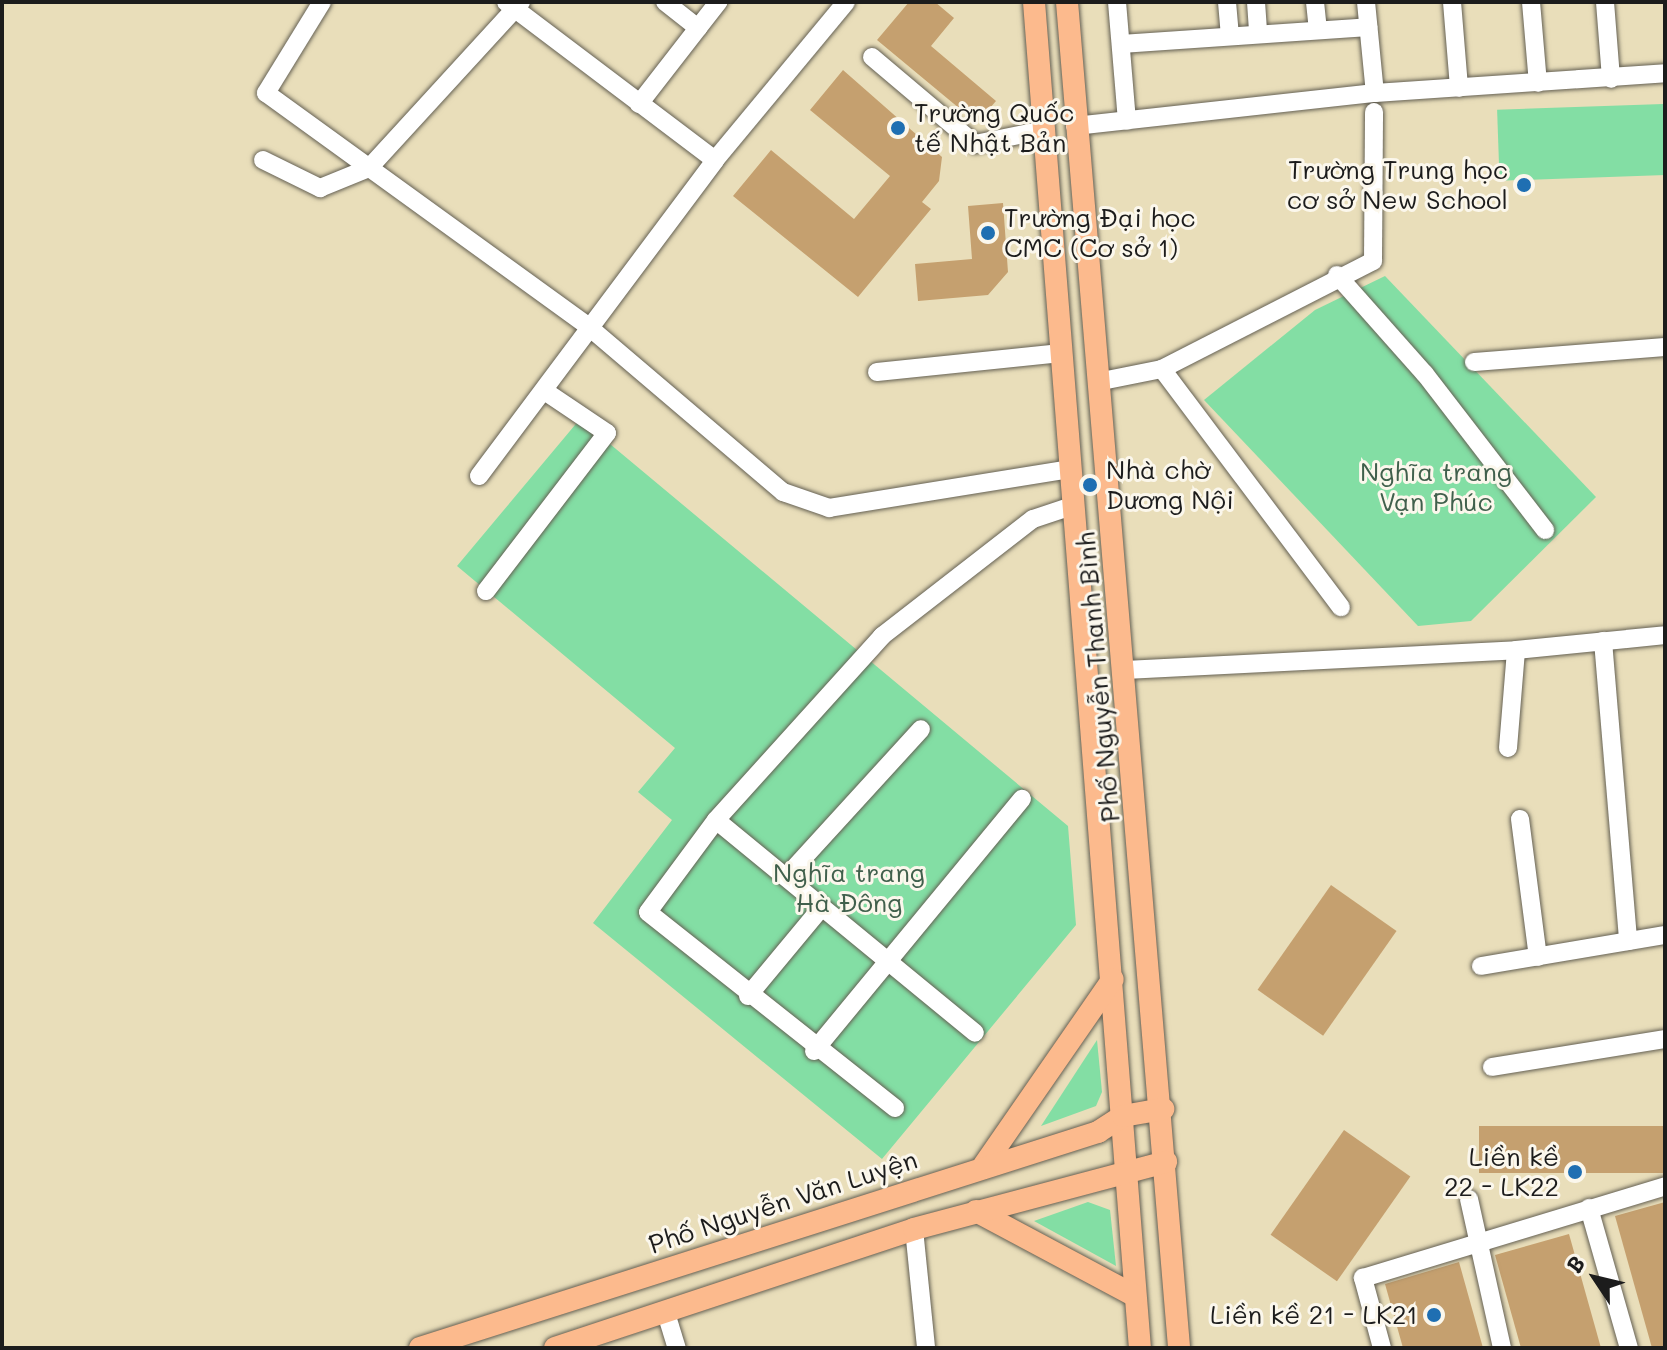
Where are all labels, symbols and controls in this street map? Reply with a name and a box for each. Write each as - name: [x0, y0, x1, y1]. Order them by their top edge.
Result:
- place label: Trường Quốc tế Nhật Bản: [914, 97, 1074, 158]
- marker: Trường Quốc tế Nhật Bản: [889, 119, 907, 137]
- place label: Trường Trung học cơ sở New School: [1287, 154, 1508, 216]
- marker: Trường Trung học cơ sở New School: [1515, 176, 1533, 194]
- place label: Trường Đại học CMC (Cơ sở 1): [1004, 202, 1196, 264]
- marker: Trường Đại học CMC (Cơ sở 1): [979, 224, 997, 242]
- place label: Nhà chờ Dương Nội: [1106, 454, 1234, 516]
- park label: Nghĩa trang Vạn Phúc: [1360, 456, 1512, 518]
- marker: Nhà chờ Dương Nội: [1081, 476, 1099, 494]
- street label: Phố Nguyễn Thanh Bình: [1070, 531, 1126, 823]
- park label: Nghĩa trang Hà Đông: [773, 857, 925, 918]
- place label: Liền kề 22 - LK22: [1444, 1141, 1559, 1202]
- street label: Phố Nguyễn Văn Luyện: [645, 1144, 921, 1260]
- marker: Liền kề 22 - LK22: [1566, 1163, 1584, 1181]
- north arrow: [1555, 1238, 1635, 1318]
- text: B: [1559, 1250, 1591, 1278]
- place label: Liền kề 21 - LK21: [1210, 1299, 1418, 1331]
- marker: Liền kề 21 - LK21: [1425, 1306, 1443, 1324]

